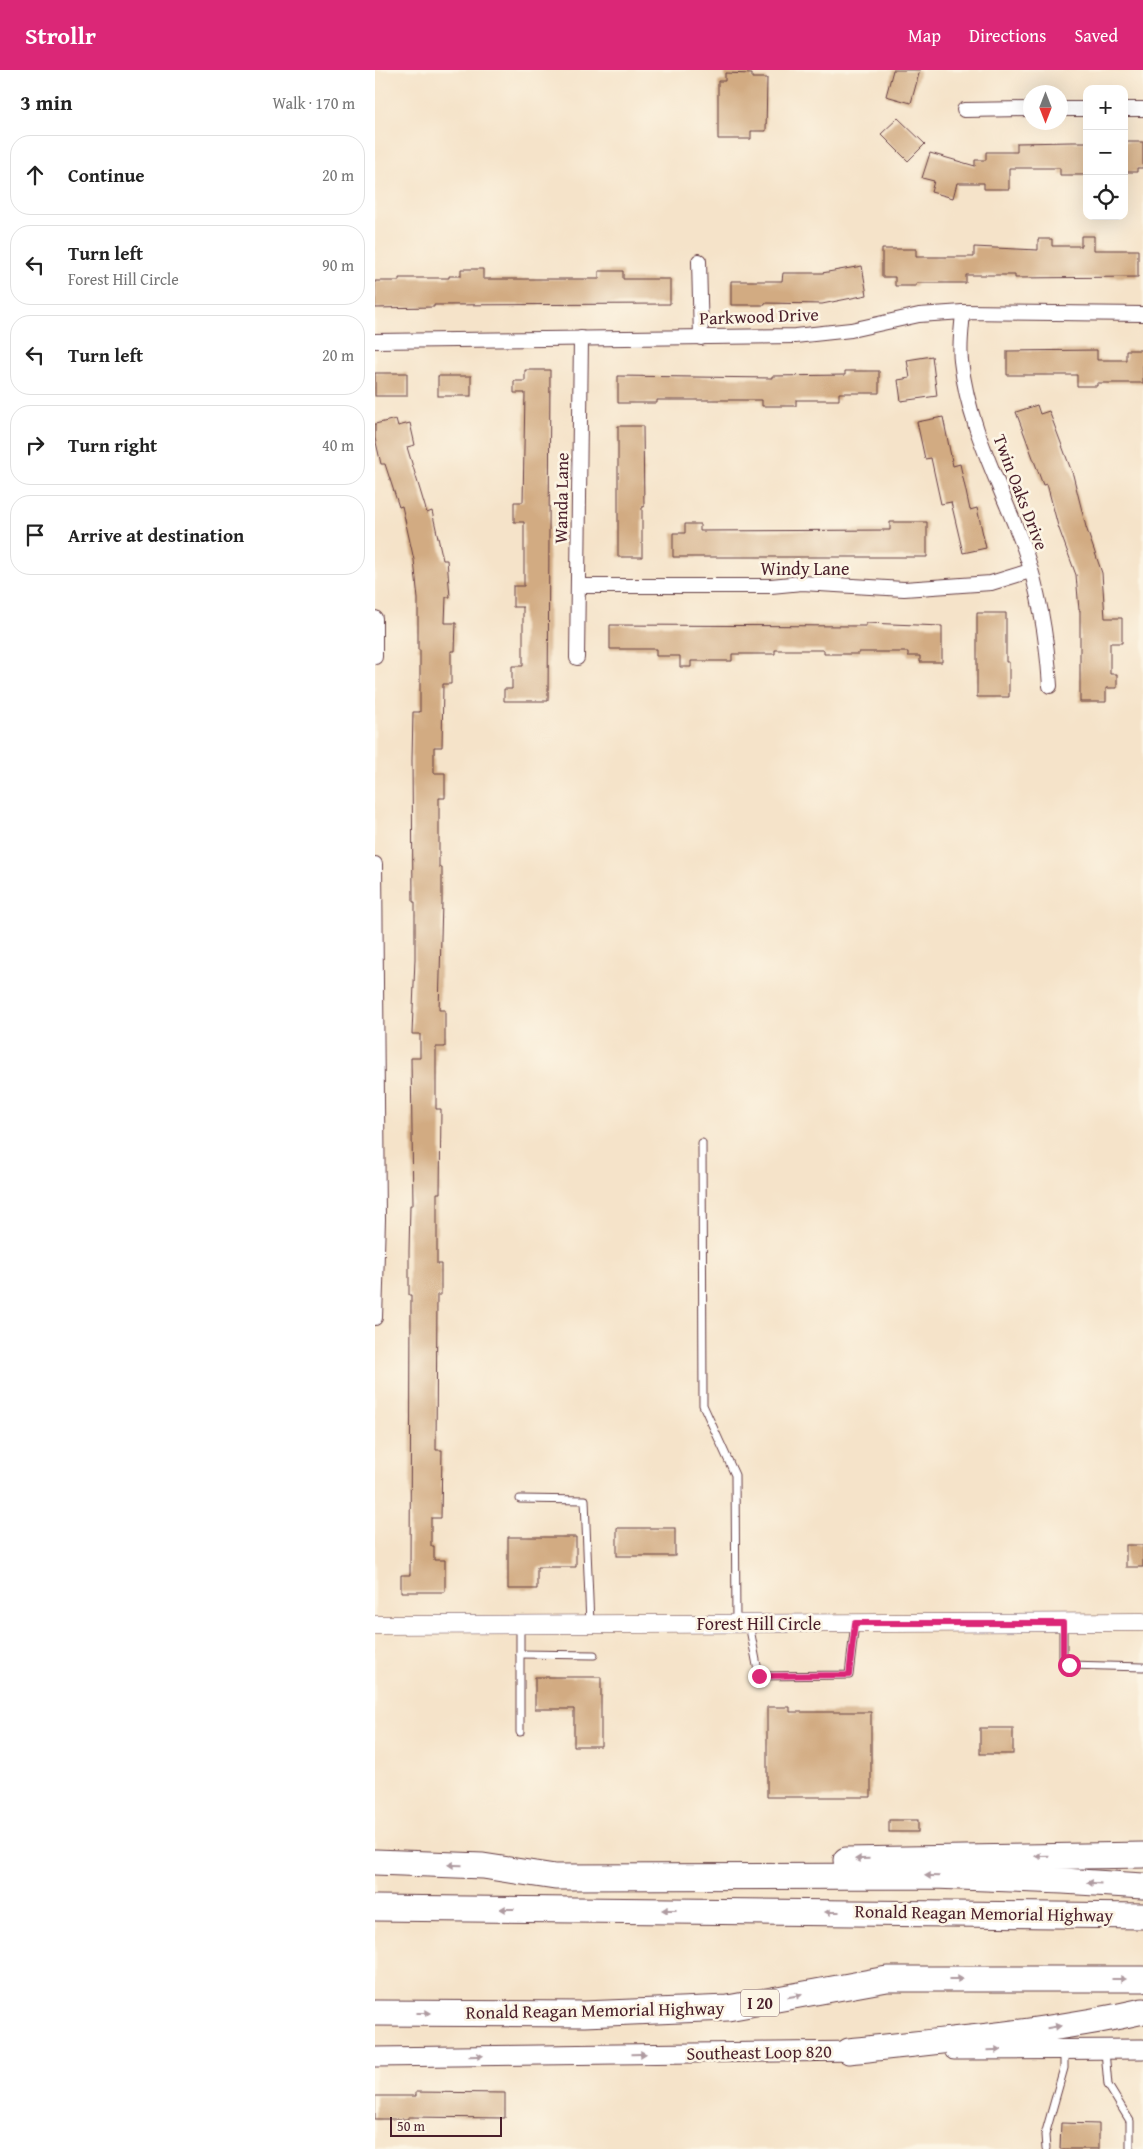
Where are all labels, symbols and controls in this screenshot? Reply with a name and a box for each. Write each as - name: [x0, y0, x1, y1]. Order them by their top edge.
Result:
- text: Strollr: [25, 18, 96, 53]
- text: Map: [908, 22, 941, 49]
- text: Directions: [969, 22, 1046, 49]
- text: Saved: [1074, 22, 1118, 49]
- north arrow: [1023, 85, 1068, 130]
- map controls: [1083, 85, 1128, 220]
- button: +: [1083, 85, 1128, 130]
- text: 3 min: [20, 87, 72, 118]
- text: Walk · 170 m: [272, 91, 355, 115]
- button: −: [1083, 130, 1128, 175]
- icon: ahead: [21, 161, 49, 189]
- text: Continue: [68, 161, 145, 189]
- text: 20 m: [322, 163, 354, 187]
- button: locate: [1083, 175, 1128, 220]
- text: Turn left: [68, 239, 143, 267]
- icon: left: [21, 251, 49, 279]
- text: 90 m: [322, 253, 354, 277]
- text: Forest Hill Circle: [68, 267, 179, 291]
- street label: Parkwood Drive: [699, 300, 819, 332]
- icon: left: [21, 341, 49, 369]
- text: Turn left: [68, 341, 143, 369]
- text: 20 m: [322, 343, 354, 367]
- street label: Twin Oaks Drive: [987, 430, 1055, 554]
- icon: right: [21, 431, 49, 459]
- text: Turn right: [68, 431, 157, 459]
- text: 40 m: [322, 433, 354, 457]
- street label: Wanda Lane: [547, 452, 575, 544]
- icon: arrive: [21, 521, 49, 549]
- text: Arrive at destination: [68, 521, 244, 549]
- street label: Windy Lane: [761, 555, 849, 582]
- street label: Forest Hill Circle: [697, 1610, 821, 1637]
- route start: [1058, 1654, 1081, 1677]
- route end: [748, 1665, 771, 1688]
- one-way arrow: [1034, 1852, 1050, 1860]
- one-way arrow: [854, 1856, 870, 1864]
- one-way arrow: [447, 1861, 463, 1869]
- one-way arrow: [924, 1872, 940, 1880]
- one-way arrow: [1086, 1878, 1102, 1886]
- street label: Ronald Reagan Memorial Highway: [854, 1897, 1114, 1929]
- one-way arrow: [499, 1905, 515, 1913]
- one-way arrow: [661, 1906, 677, 1914]
- one-way arrow: [824, 1908, 840, 1916]
- one-way arrow: [948, 1975, 964, 1983]
- one-way arrow: [1111, 1975, 1127, 1983]
- road number: I 20: [741, 1990, 779, 2016]
- one-way arrow: [787, 1992, 803, 2000]
- street label: Ronald Reagan Memorial Highway: [465, 1994, 725, 2026]
- one-way arrow: [416, 2009, 432, 2017]
- one-way arrow: [1046, 2023, 1062, 2031]
- street label: Southeast Loop 820: [686, 2037, 832, 2067]
- one-way arrow: [986, 2046, 1002, 2054]
- one-way arrow: [631, 2050, 647, 2058]
- one-way arrow: [468, 2052, 484, 2060]
- scale bar: [390, 2114, 503, 2137]
- text: 50 m: [397, 2116, 425, 2136]

